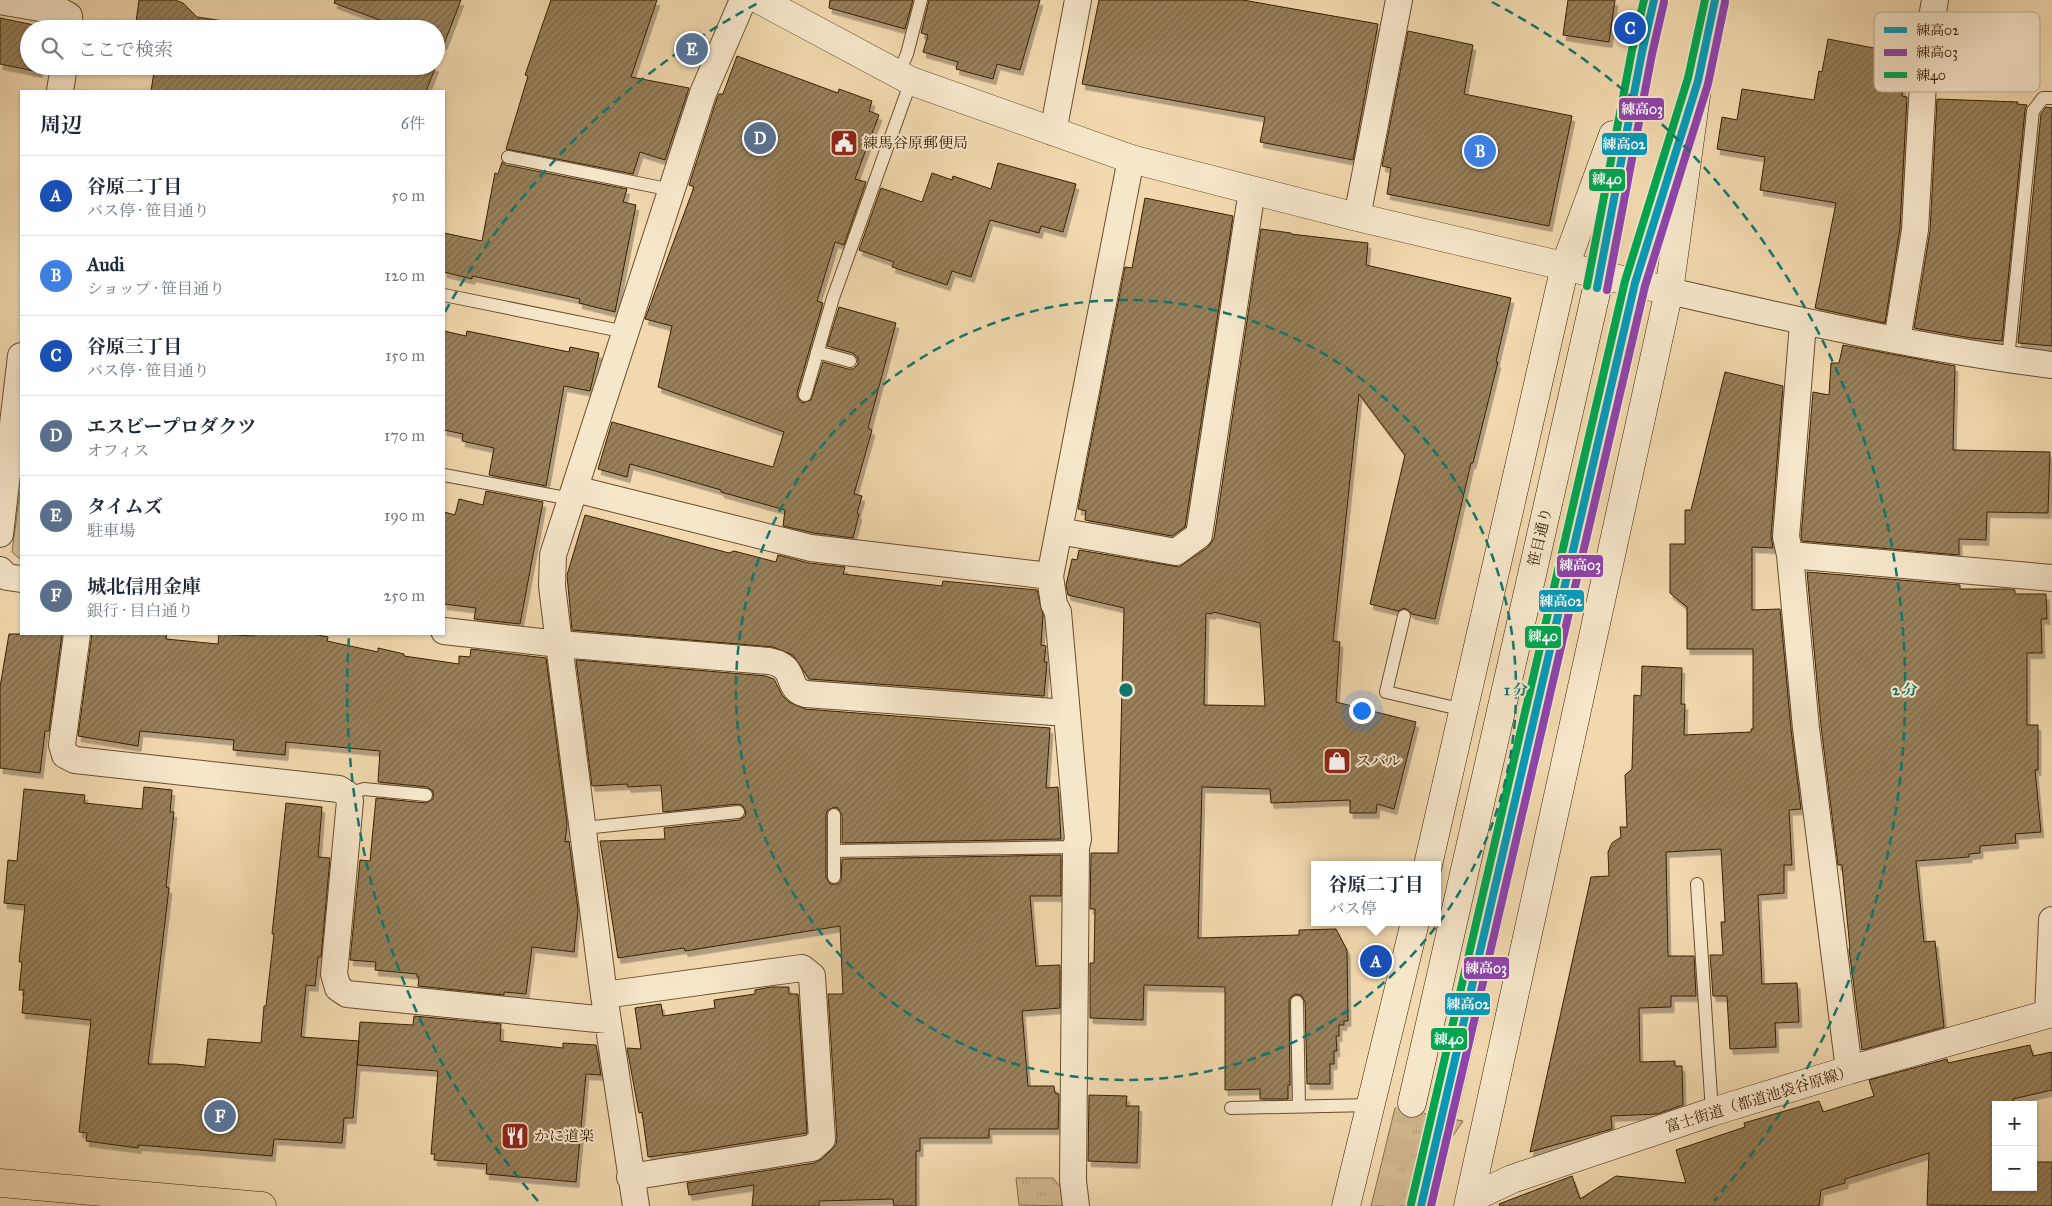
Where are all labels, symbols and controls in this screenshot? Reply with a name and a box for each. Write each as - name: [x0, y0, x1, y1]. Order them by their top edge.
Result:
- pin: C: [1614, 9, 1646, 47]
- legend: [1874, 12, 2040, 92]
- search box: [20, 20, 445, 75]
- text: 練高02: [1916, 22, 1959, 39]
- pin: E: [676, 30, 708, 68]
- icon: search: [38, 34, 66, 62]
- text: ここで検索: [78, 38, 173, 61]
- text: 練高03: [1916, 44, 1958, 61]
- text: 練40: [1916, 67, 1946, 84]
- line badge: 練高03: [1618, 97, 1665, 121]
- text: 練高03: [1621, 101, 1663, 119]
- text: 周辺: [40, 112, 82, 138]
- text: 6件: [401, 114, 425, 133]
- pin: D: [744, 119, 776, 157]
- public building icon: 練馬谷原郵便局: [829, 128, 859, 158]
- pin: B: [1464, 132, 1496, 170]
- line badge: 練高02: [1601, 132, 1648, 156]
- place label: 練馬谷原郵便局: [863, 134, 968, 152]
- text: 練高02: [1602, 136, 1647, 153]
- line badge: 練40: [1588, 168, 1626, 192]
- text: 練40: [1592, 171, 1622, 189]
- text: 谷原二丁目: [87, 175, 182, 198]
- text: A: [51, 186, 61, 205]
- text: 50 m: [391, 186, 425, 205]
- text: バス停 · 笹目通り: [87, 201, 209, 220]
- text: Audi: [87, 253, 124, 276]
- text: B: [51, 266, 61, 285]
- text: 120 m: [385, 266, 425, 285]
- text: ショップ · 笹目通り: [87, 279, 225, 298]
- text: 谷原三丁目: [87, 335, 182, 358]
- text: C: [51, 346, 61, 365]
- text: 150 m: [385, 346, 425, 365]
- text: バス停 · 笹目通り: [87, 361, 209, 380]
- text: エスビープロダクツ: [87, 415, 256, 438]
- text: D: [50, 426, 62, 445]
- text: 170 m: [384, 426, 425, 445]
- text: オフィス: [87, 441, 149, 460]
- text: タイムズ: [87, 495, 163, 518]
- text: E: [50, 506, 62, 525]
- text: 190 m: [384, 506, 425, 525]
- street label: 笹目通り: [1524, 506, 1556, 568]
- text: 駐車場: [87, 521, 135, 540]
- line badge: 練高03: [1556, 554, 1604, 578]
- text: 練高03: [1559, 557, 1601, 575]
- text: 城北信用金庫: [87, 575, 201, 598]
- text: F: [51, 586, 61, 605]
- text: 250 m: [384, 586, 425, 605]
- line badge: 練高02: [1538, 589, 1585, 613]
- text: 練高02: [1539, 593, 1584, 610]
- text: 銀行 · 目白通り: [87, 601, 193, 620]
- line badge: 練40: [1524, 625, 1562, 649]
- text: 練40: [1528, 628, 1558, 646]
- centre of rings: [1117, 681, 1135, 699]
- text: 1 分: [1504, 681, 1528, 699]
- text: 2 分: [1892, 681, 1918, 699]
- your location: [1349, 698, 1375, 724]
- shop icon: スバル: [1322, 746, 1352, 776]
- place label: スバル: [1356, 752, 1401, 770]
- popup: [1311, 861, 1441, 926]
- text: 谷原二丁目: [1328, 873, 1424, 896]
- text: バス停: [1328, 899, 1377, 918]
- pin: A: [1360, 942, 1392, 980]
- line badge: 練高03: [1463, 956, 1510, 980]
- text: 練高03: [1465, 960, 1507, 978]
- line badge: 練高02: [1444, 992, 1491, 1016]
- text: 練高02: [1446, 996, 1491, 1013]
- line badge: 練40: [1430, 1027, 1468, 1051]
- text: 練40: [1434, 1031, 1464, 1049]
- street label: 富士街道（都道池袋谷原線）: [1663, 1062, 1855, 1136]
- pin: F: [204, 1097, 236, 1135]
- map controls: [1992, 1101, 2037, 1191]
- button: +: [1992, 1101, 2037, 1146]
- restaurant icon: かに道楽: [500, 1121, 530, 1151]
- place label: かに道楽: [534, 1127, 594, 1145]
- button: −: [1992, 1146, 2037, 1191]

